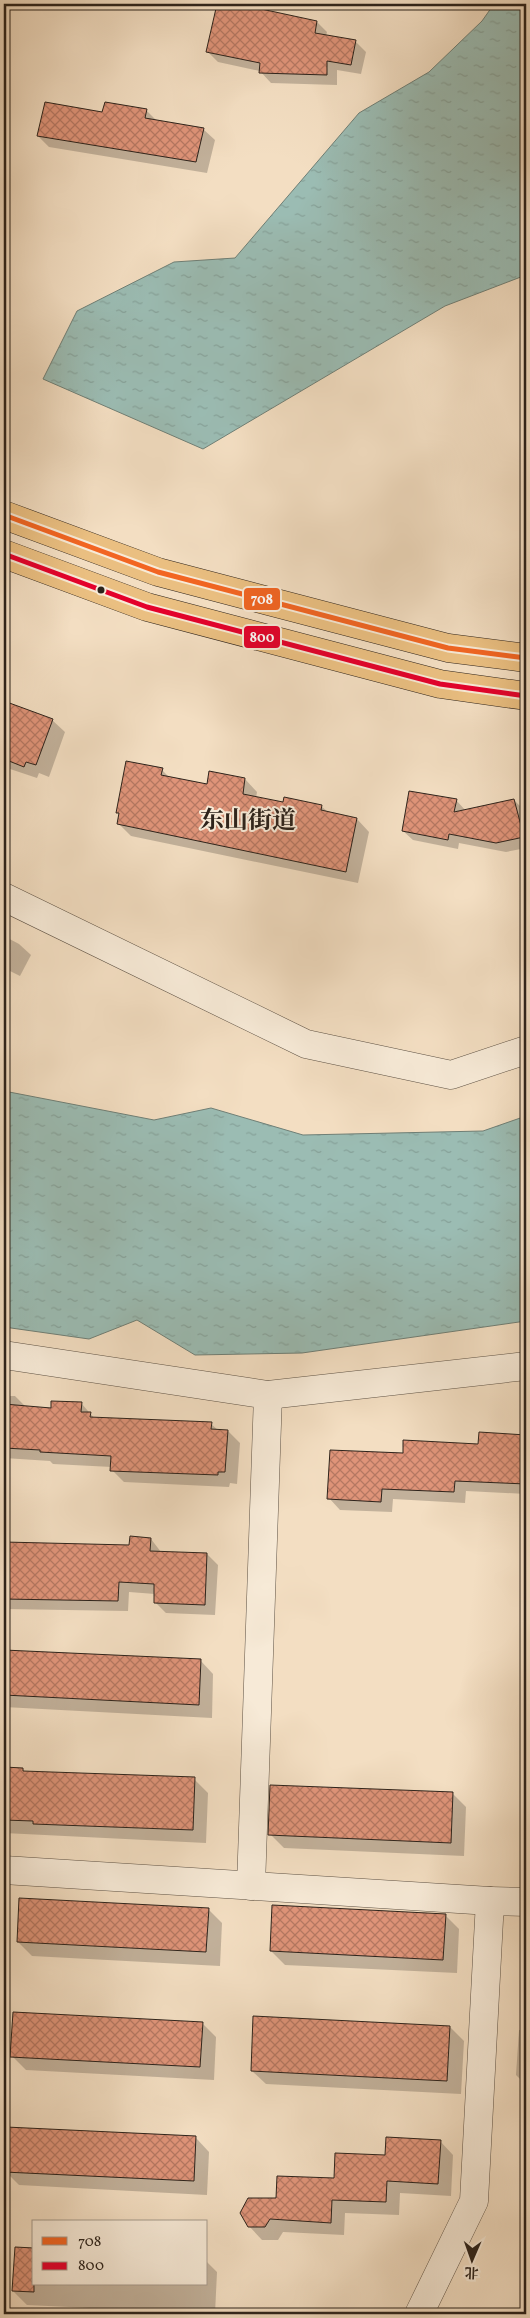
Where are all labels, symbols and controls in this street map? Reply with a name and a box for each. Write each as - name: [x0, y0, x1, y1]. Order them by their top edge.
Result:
- unlabelled marker: [96, 585, 106, 595]
- line badge: 708: [243, 587, 281, 611]
- text: 708: [251, 591, 273, 610]
- line badge: 800: [243, 625, 281, 649]
- text: 800: [249, 629, 275, 648]
- district label: 东山街道: [200, 805, 296, 839]
- legend: [32, 2220, 208, 2286]
- text: 708: [78, 2232, 101, 2253]
- north arrow: [448, 2236, 498, 2286]
- text: 800: [78, 2256, 104, 2277]
- text: 北: [464, 2262, 479, 2281]

